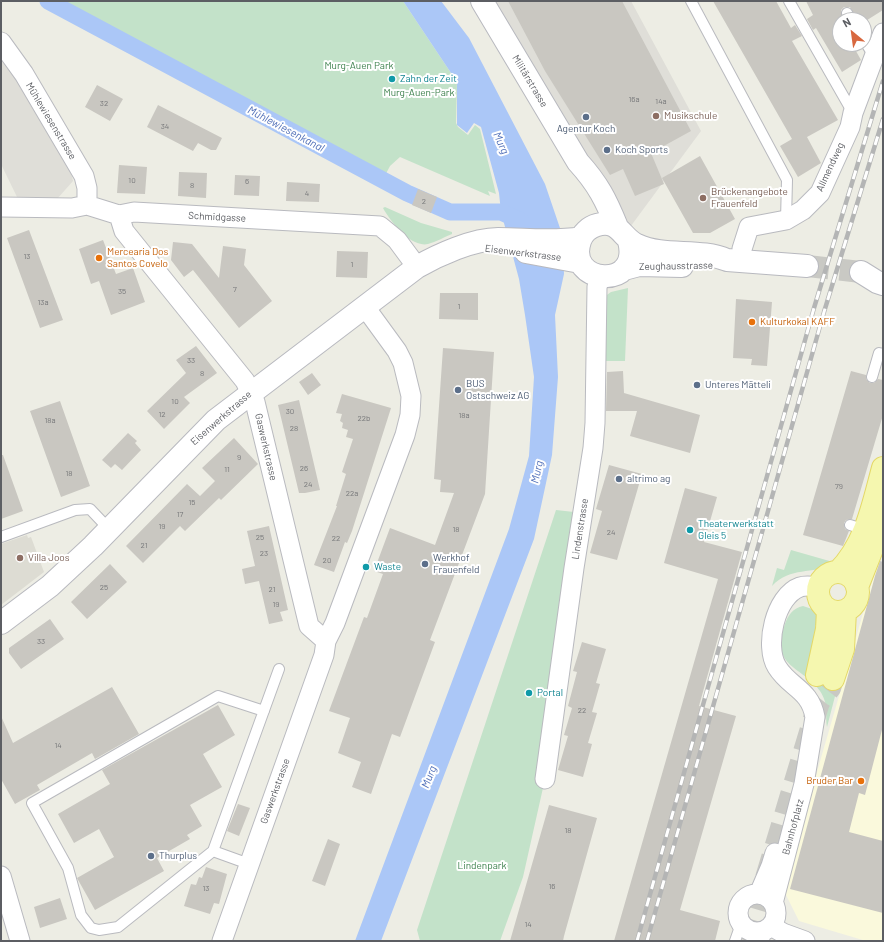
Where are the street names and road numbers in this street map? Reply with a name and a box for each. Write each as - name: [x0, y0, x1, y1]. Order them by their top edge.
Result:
- street label: Militärstrasse: [510, 53, 550, 109]
- street label: Mühlewiesenstrasse: [23, 80, 79, 162]
- street label: Allmendweg: [813, 141, 847, 193]
- street label: Schmidgasse: [188, 209, 246, 225]
- street label: Eisenwerkstrasse: [484, 242, 562, 264]
- street label: Zeughausstrasse: [639, 259, 713, 273]
- street label: Eisenwerkstrasse: [188, 388, 254, 448]
- street label: Gaswerkstrasse: [252, 412, 280, 482]
- street label: Lindenstrasse: [569, 498, 591, 560]
- street label: Gaswerkstrasse: [258, 757, 292, 825]
- street label: Bahnhofplatz: [780, 798, 806, 856]

